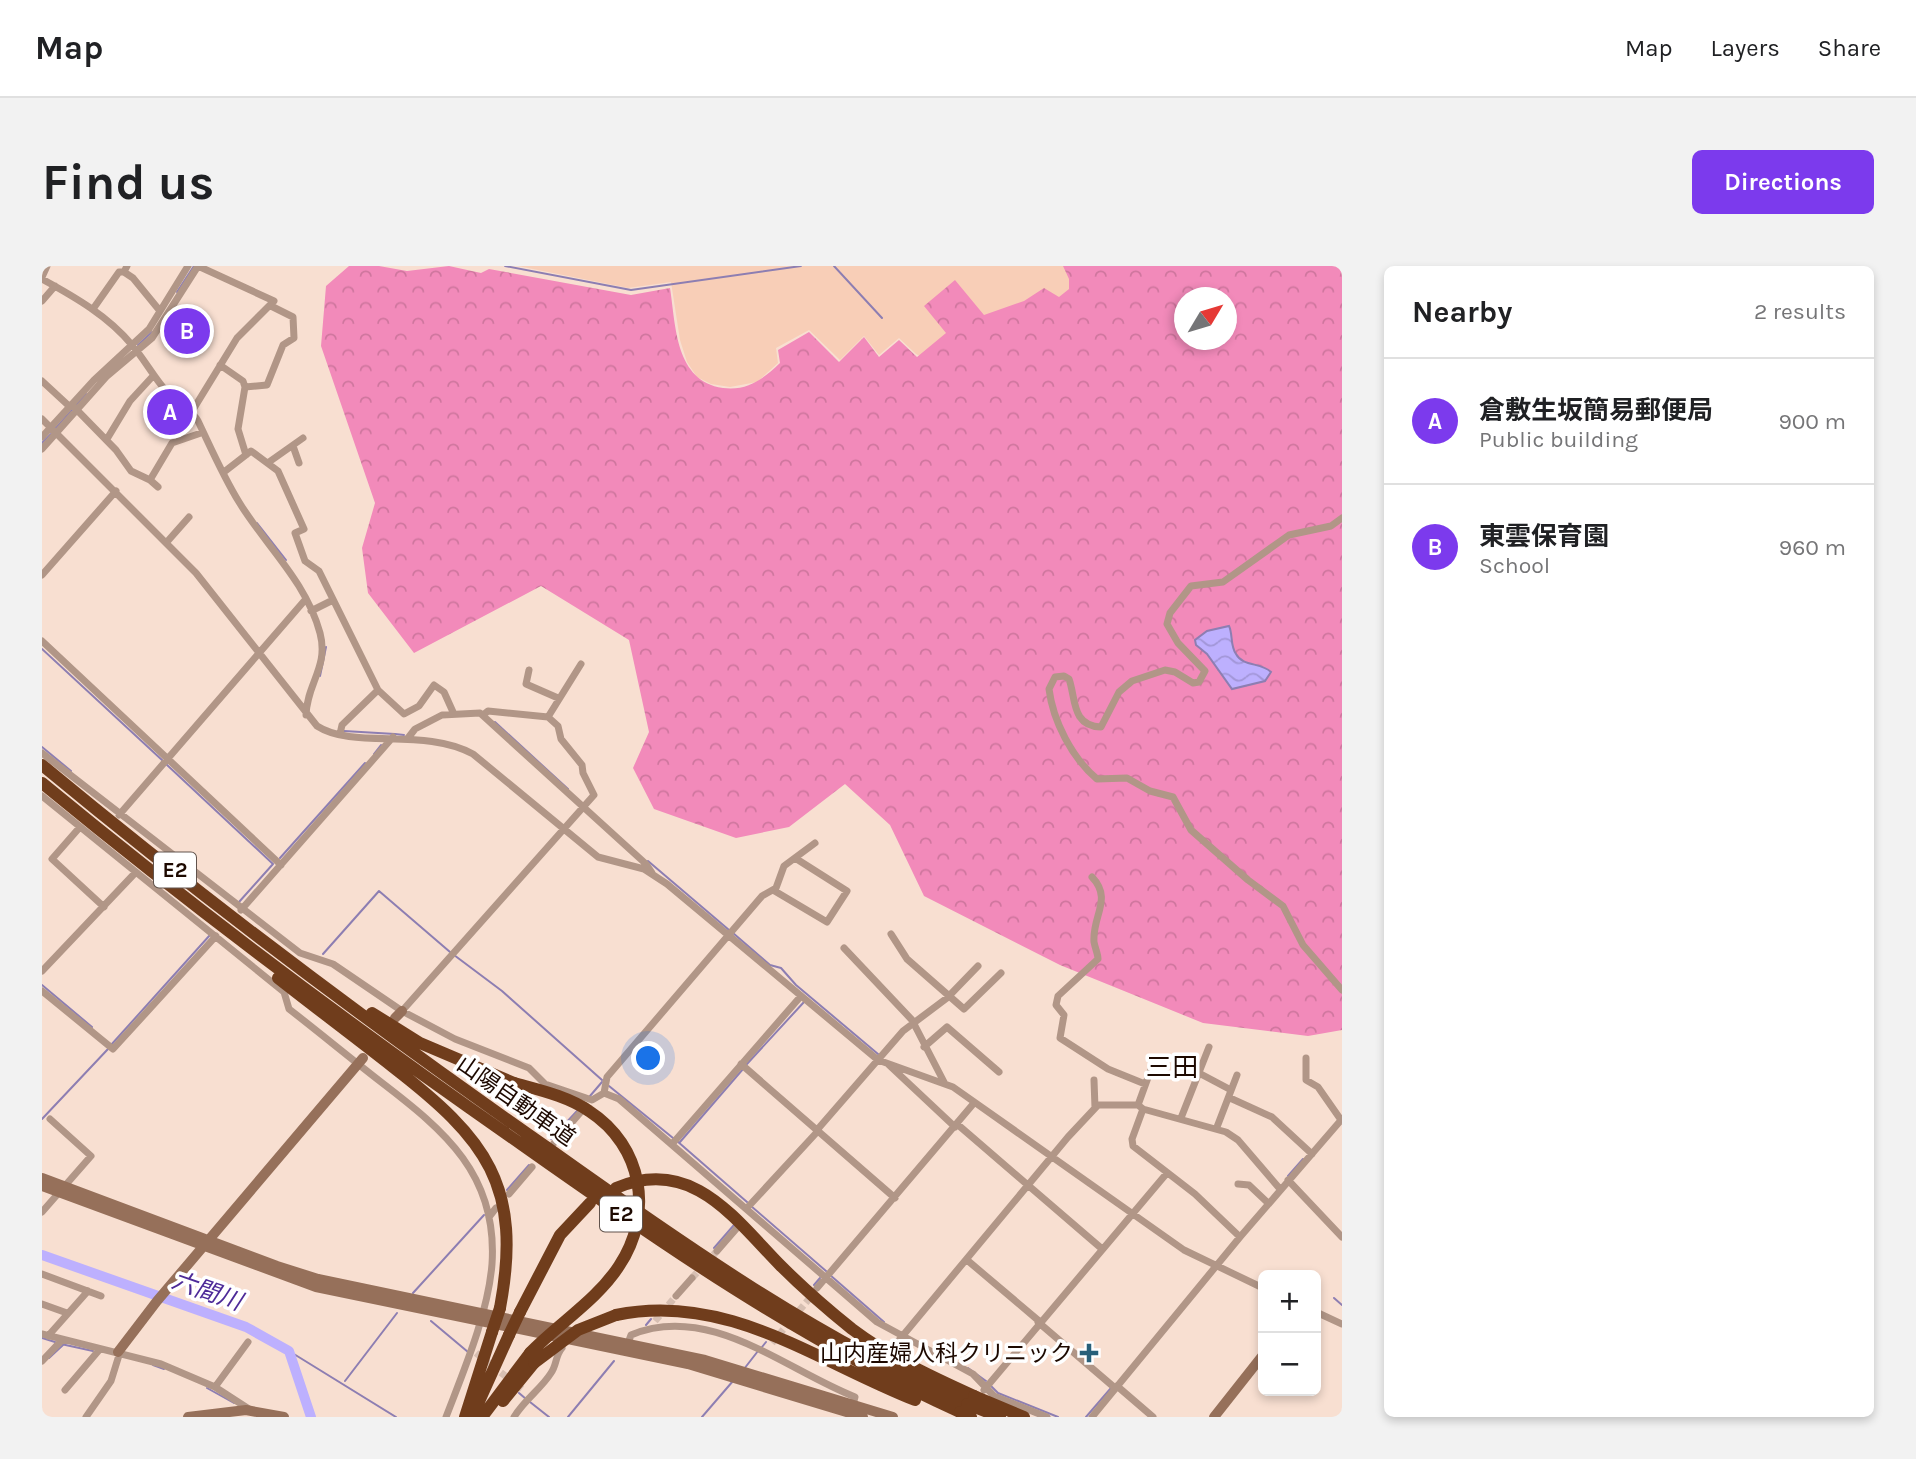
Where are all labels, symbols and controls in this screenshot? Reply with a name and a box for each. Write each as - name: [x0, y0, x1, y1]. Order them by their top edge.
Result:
- text: Map: [35, 29, 103, 67]
- text: Map: [1625, 34, 1673, 62]
- text: Layers: [1711, 34, 1780, 62]
- text: Share: [1818, 34, 1881, 62]
- button: Directions: [1692, 150, 1874, 214]
- text: Find us: [42, 154, 214, 211]
- north arrow: [1174, 287, 1237, 350]
- text: Nearby: [1412, 294, 1512, 330]
- text: 2 results: [1754, 298, 1846, 325]
- pin: B: [164, 305, 210, 357]
- pin: A: [147, 386, 193, 438]
- text: 倉敷生坂簡易郵便局: [1479, 395, 1713, 426]
- text: A: [1428, 408, 1442, 435]
- text: 900 m: [1778, 408, 1846, 435]
- text: Public building: [1479, 426, 1638, 453]
- text: 東雲保育園: [1479, 521, 1609, 552]
- text: B: [1428, 534, 1442, 561]
- text: 960 m: [1779, 534, 1846, 561]
- text: School: [1479, 552, 1550, 579]
- road number: E2: [154, 852, 196, 888]
- your location: [631, 1041, 665, 1075]
- street label: 山陽自動車道: [452, 1050, 580, 1152]
- district label: 三田: [1146, 1052, 1198, 1083]
- road number: E2: [600, 1196, 642, 1231]
- water label: 六間川: [168, 1266, 248, 1317]
- map controls: [1258, 1270, 1321, 1396]
- button: +: [1258, 1270, 1321, 1333]
- button: −: [1258, 1333, 1321, 1396]
- place label: 山内産婦人科クリニック: [820, 1340, 1073, 1367]
- marker: 山内産婦人科クリニック: [1079, 1343, 1099, 1363]

